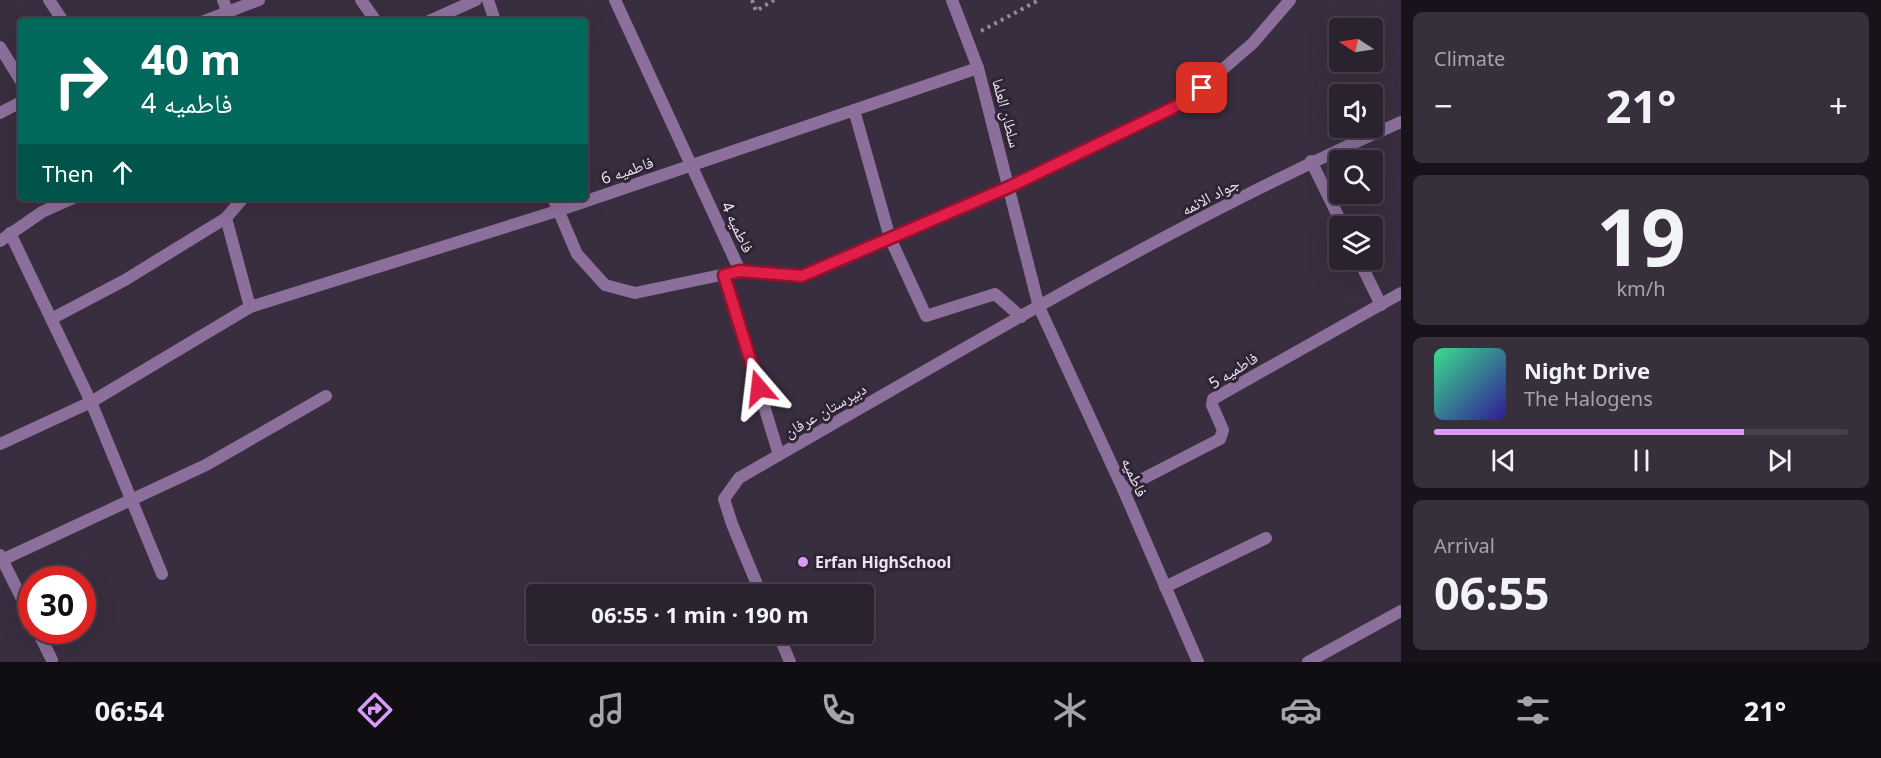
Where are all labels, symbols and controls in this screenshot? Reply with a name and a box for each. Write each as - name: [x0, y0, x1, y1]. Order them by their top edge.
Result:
- north arrow: [1329, 18, 1383, 72]
- map controls: [1329, 18, 1383, 270]
- text: 40 m: [141, 30, 241, 87]
- icon: right: [42, 42, 120, 120]
- text: Climate: [1434, 45, 1505, 72]
- pin: [1176, 62, 1227, 113]
- icon: arrive: [1185, 71, 1218, 104]
- text: 21°: [1606, 75, 1676, 136]
- street label: سلطان العلما: [987, 76, 1027, 150]
- text: −: [1434, 83, 1453, 128]
- text: +: [1829, 83, 1848, 128]
- text: فاطمیه 4: [141, 84, 233, 121]
- button: sound: [1329, 84, 1383, 138]
- button: search: [1329, 150, 1383, 204]
- street label: فاطمیه 6: [598, 151, 656, 189]
- icon: ahead: [106, 156, 139, 189]
- text: Then: [42, 158, 94, 188]
- street label: جواد الائمه: [1177, 172, 1243, 220]
- text: 19: [1596, 183, 1686, 289]
- street label: فاطمیه 4: [717, 198, 759, 256]
- button: layers: [1329, 216, 1383, 270]
- text: km/h: [1616, 275, 1666, 302]
- street label: فاطمیه 5: [1204, 346, 1262, 394]
- text: Night Drive: [1524, 355, 1650, 385]
- position arrow: [727, 356, 791, 420]
- street label: دبیرستان عرفان: [780, 378, 870, 442]
- text: The Halogens: [1524, 385, 1653, 412]
- icon: previous: [1487, 444, 1520, 477]
- icon: pause: [1625, 444, 1658, 477]
- icon: next: [1763, 444, 1796, 477]
- street label: فاطمیه: [1117, 454, 1153, 500]
- text: Arrival: [1434, 532, 1495, 559]
- place label: Erfan HighSchool: [815, 551, 951, 573]
- marker: Erfan HighSchool: [796, 555, 810, 569]
- text: 06:55: [1434, 562, 1550, 623]
- speed limit sign: 30: [18, 566, 96, 644]
- text: 06:55 · 1 min · 190 m: [591, 599, 809, 629]
- icon: directions: [354, 689, 396, 731]
- icon: music: [586, 689, 628, 731]
- icon: phone: [817, 689, 859, 731]
- icon: climate: [1049, 689, 1091, 731]
- icon: car: [1280, 689, 1322, 731]
- icon: filters: [1512, 689, 1554, 731]
- text: 06:54: [95, 692, 164, 729]
- text: 21°: [1744, 692, 1786, 729]

